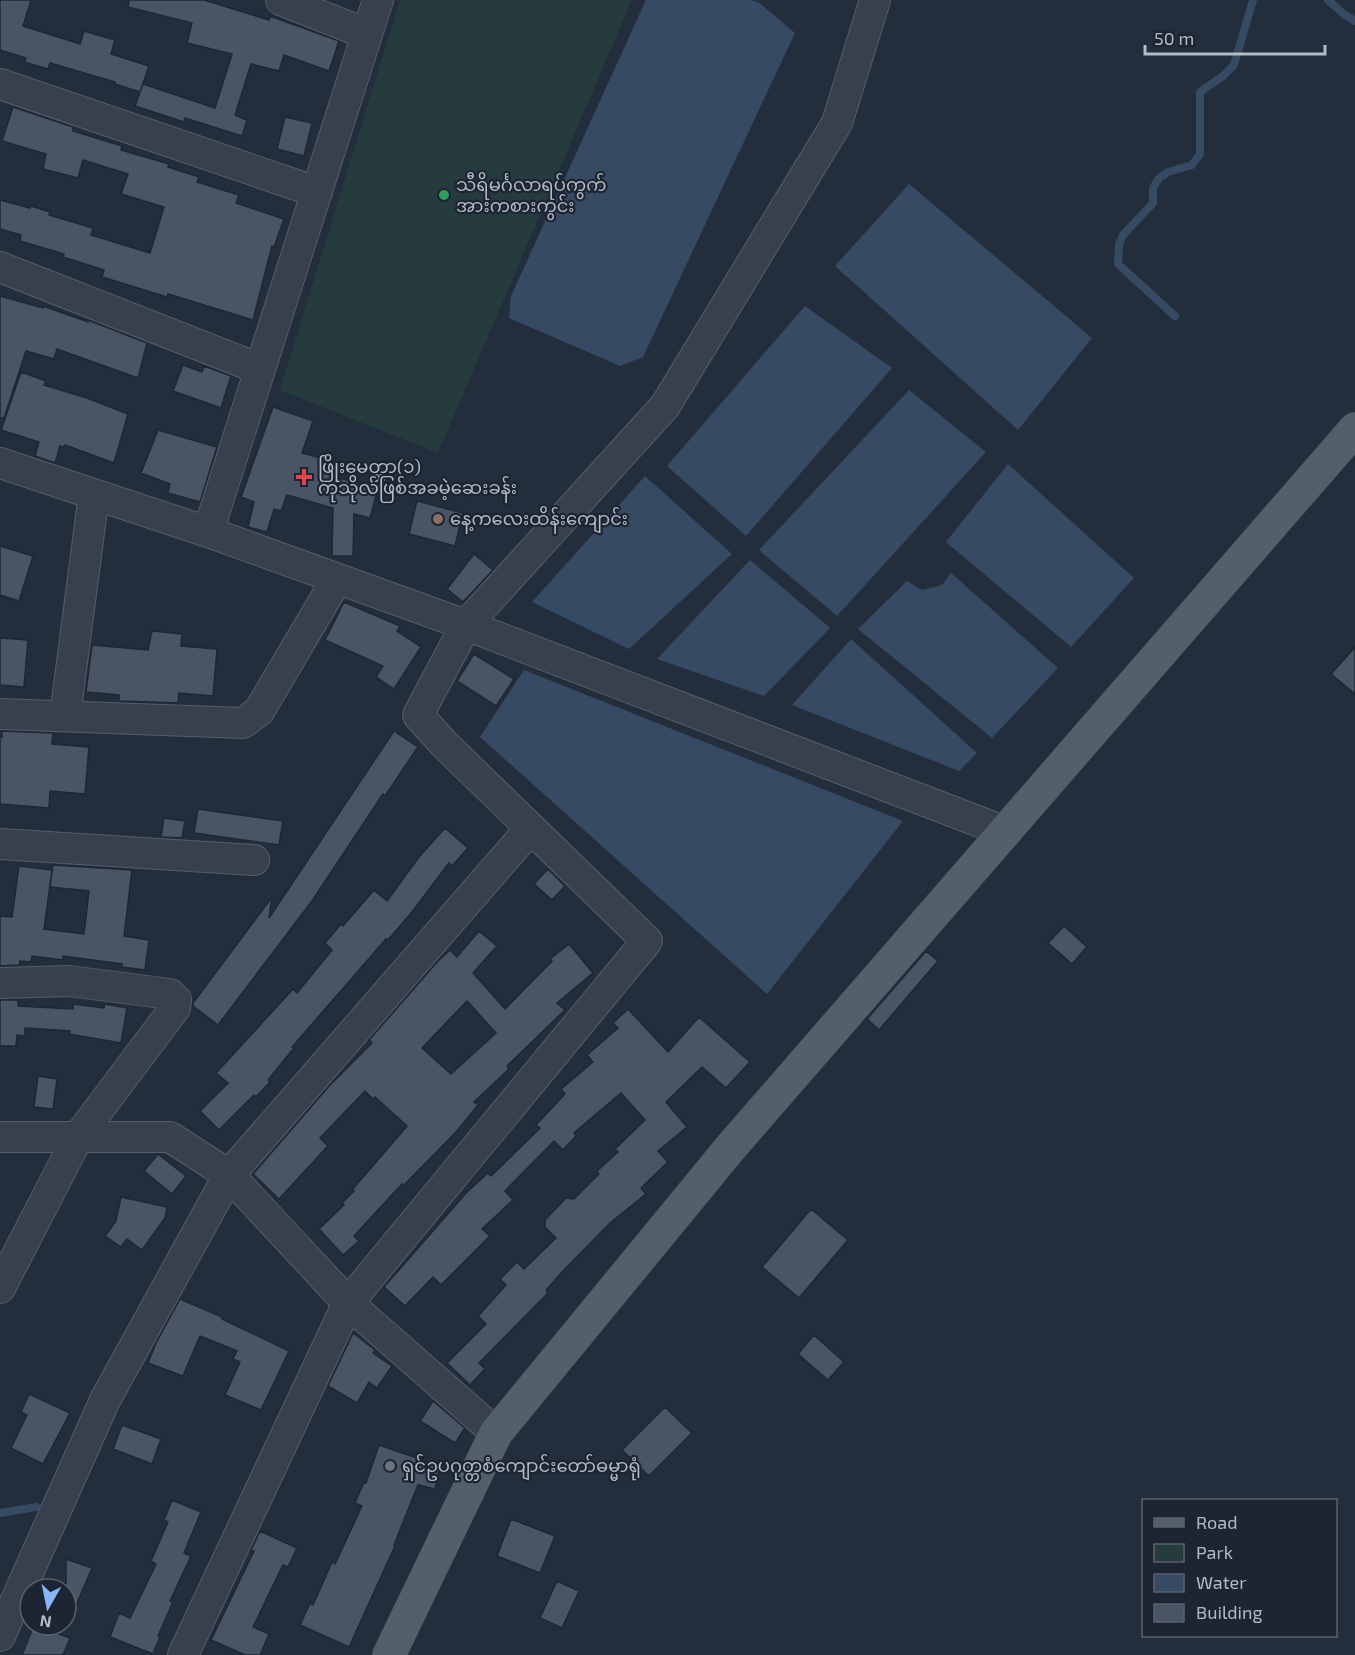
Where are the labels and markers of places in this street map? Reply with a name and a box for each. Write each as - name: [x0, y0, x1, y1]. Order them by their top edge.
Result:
- place label: သီရိမင်္ဂလာရပ်ကွက် အားကစားကွင်း: [456, 171, 606, 221]
- marker: သီရိမင်္ဂလာရပ်ကွက် အားကစားကွင်း: [437, 188, 451, 202]
- place label: ဖြိုးမေတ္တာ(၁) ကုသိုလ်ဖြစ်အခမဲ့ဆေးခန်း: [318, 453, 517, 503]
- marker: ဖြိုးမေတ္တာ(၁) ကုသိုလ်ဖြစ်အခမဲ့ဆေးခန်း: [295, 468, 313, 486]
- place label: နေ့ကလေးထိန်းကျောင်း: [450, 505, 628, 534]
- marker: နေ့ကလေးထိန်းကျောင်း: [431, 512, 445, 526]
- place label: ရှင်ဥပဂုတ္တစံကျောင်းတော်ဓမ္မာရုံ: [402, 1453, 641, 1481]
- marker: ရှင်ဥပဂုတ္တစံကျောင်းတော်ဓမ္မာရုံ: [383, 1459, 397, 1473]

